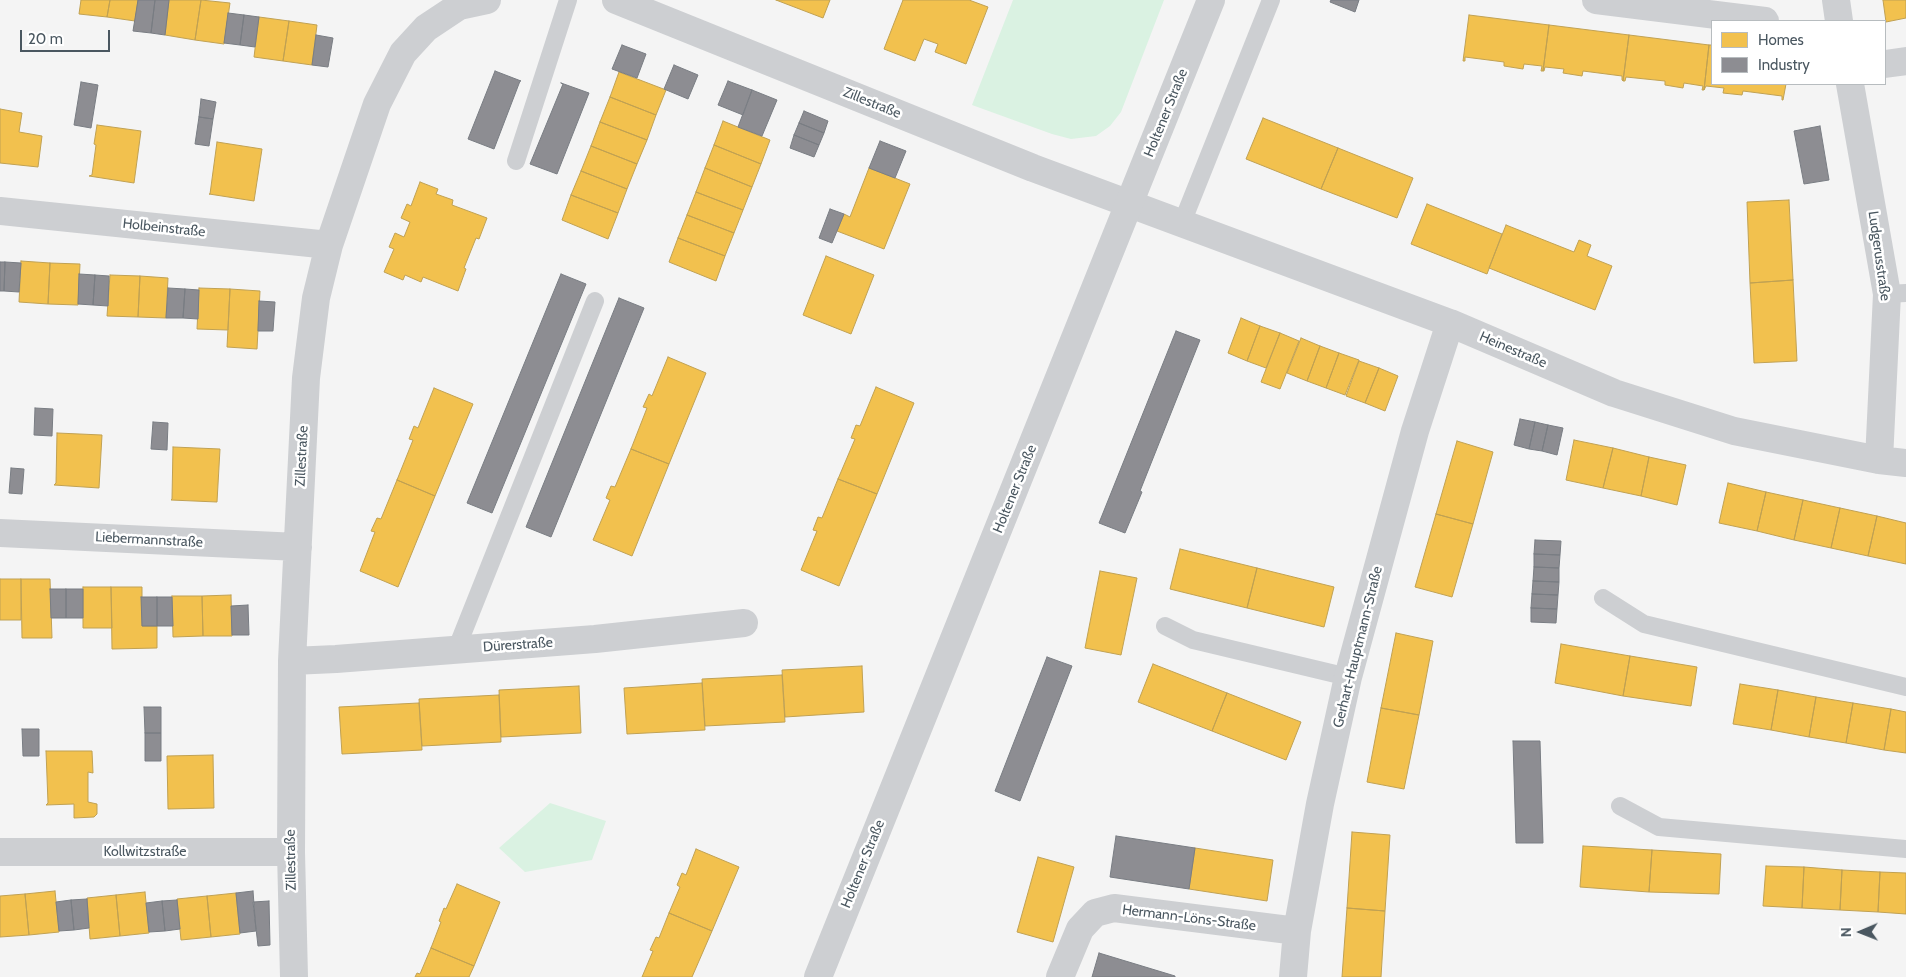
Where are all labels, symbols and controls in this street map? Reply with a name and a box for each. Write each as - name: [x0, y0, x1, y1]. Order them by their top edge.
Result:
- scale bar: [22, 20, 112, 52]
- legend: [1711, 20, 1886, 85]
- text: 20 m: [28, 30, 63, 48]
- text: Homes: [1758, 31, 1804, 49]
- text: Industry: [1758, 56, 1810, 74]
- street label: Holtener Straße: [1141, 66, 1191, 160]
- street label: Zillestraße: [841, 84, 903, 122]
- street label: Ludgerusstraße: [1864, 210, 1894, 302]
- street label: Holbeinstraße: [122, 215, 206, 241]
- street label: Heinestraße: [1477, 328, 1549, 372]
- street label: Zillestraße: [292, 425, 312, 487]
- street label: Holtener Straße: [990, 442, 1040, 536]
- street label: Liebermannstraße: [95, 529, 203, 551]
- street label: Gerhart-Hauptmann-Straße: [1330, 565, 1386, 729]
- street label: Dürerstraße: [482, 634, 554, 656]
- street label: Holtener Straße: [838, 817, 888, 911]
- street label: Zillestraße: [282, 829, 300, 891]
- street label: Kollwitzstraße: [104, 844, 186, 860]
- street label: Hermann-Löns-Straße: [1121, 901, 1257, 935]
- north arrow: [1836, 907, 1886, 957]
- text: N: [1837, 927, 1855, 937]

